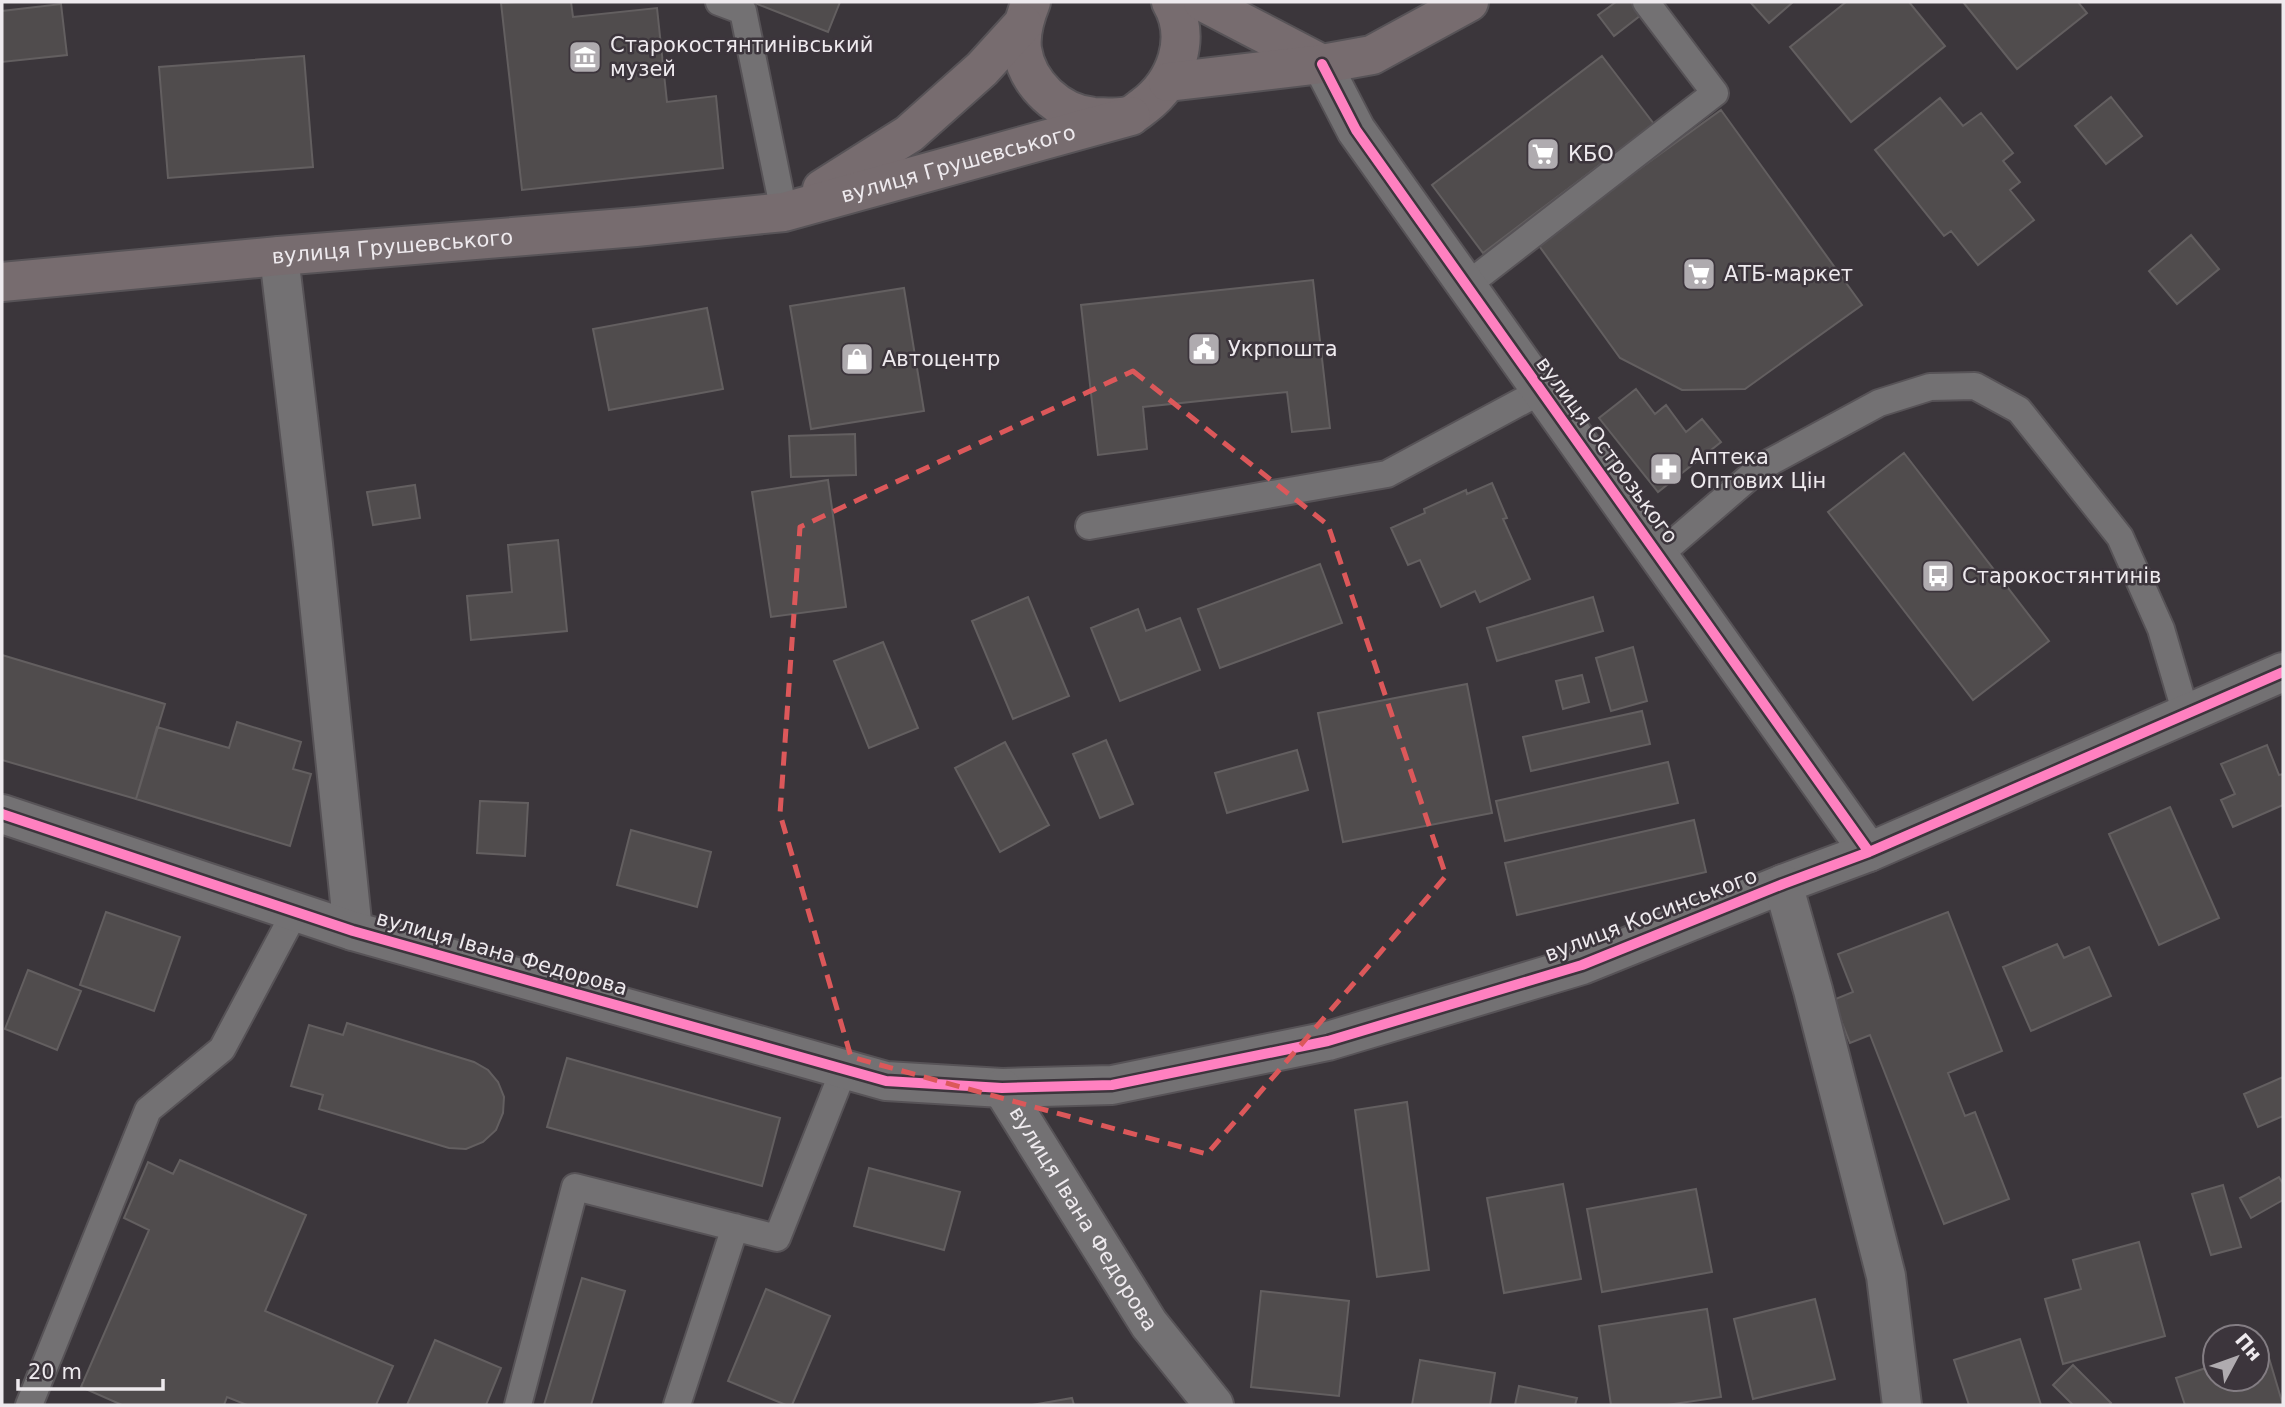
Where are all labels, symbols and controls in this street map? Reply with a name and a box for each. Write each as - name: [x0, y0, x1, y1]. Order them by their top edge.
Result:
- place label: Старокостянтинівський музей: [610, 33, 873, 81]
- museum icon: Старокостянтинівський музей: [566, 38, 604, 76]
- street label: вулиця Грушевського: [838, 120, 1078, 208]
- supermarket icon: КБО: [1524, 135, 1562, 173]
- place label: КБО: [1568, 142, 1614, 166]
- street label: вулиця Грушевського: [271, 225, 514, 269]
- supermarket icon: АТБ-маркет: [1680, 255, 1718, 293]
- place label: АТБ-маркет: [1724, 262, 1853, 286]
- public building icon: Укрпошта: [1185, 330, 1223, 368]
- place label: Укрпошта: [1228, 337, 1338, 361]
- shop icon: Автоцентр: [838, 340, 876, 378]
- place label: Автоцентр: [882, 347, 1000, 371]
- street label: вулиця Острозького: [1531, 352, 1683, 548]
- place label: Аптека Оптових Цін: [1690, 445, 1826, 493]
- pharmacy icon: Аптека Оптових Цін: [1647, 450, 1685, 488]
- bus stop icon: Старокостянтинів: [1919, 557, 1957, 595]
- place label: Старокостянтинів: [1962, 564, 2161, 588]
- street label: вулиця Косинського: [1541, 863, 1761, 967]
- street label: вулиця Івана Федорова: [374, 906, 630, 1000]
- street label: вулиця Івана Федорова: [1004, 1102, 1162, 1335]
- north arrow: [2201, 1323, 2271, 1393]
- text: Пн: [2231, 1329, 2267, 1365]
- scale bar: [18, 1348, 163, 1392]
- text: 20 m: [28, 1360, 82, 1384]

